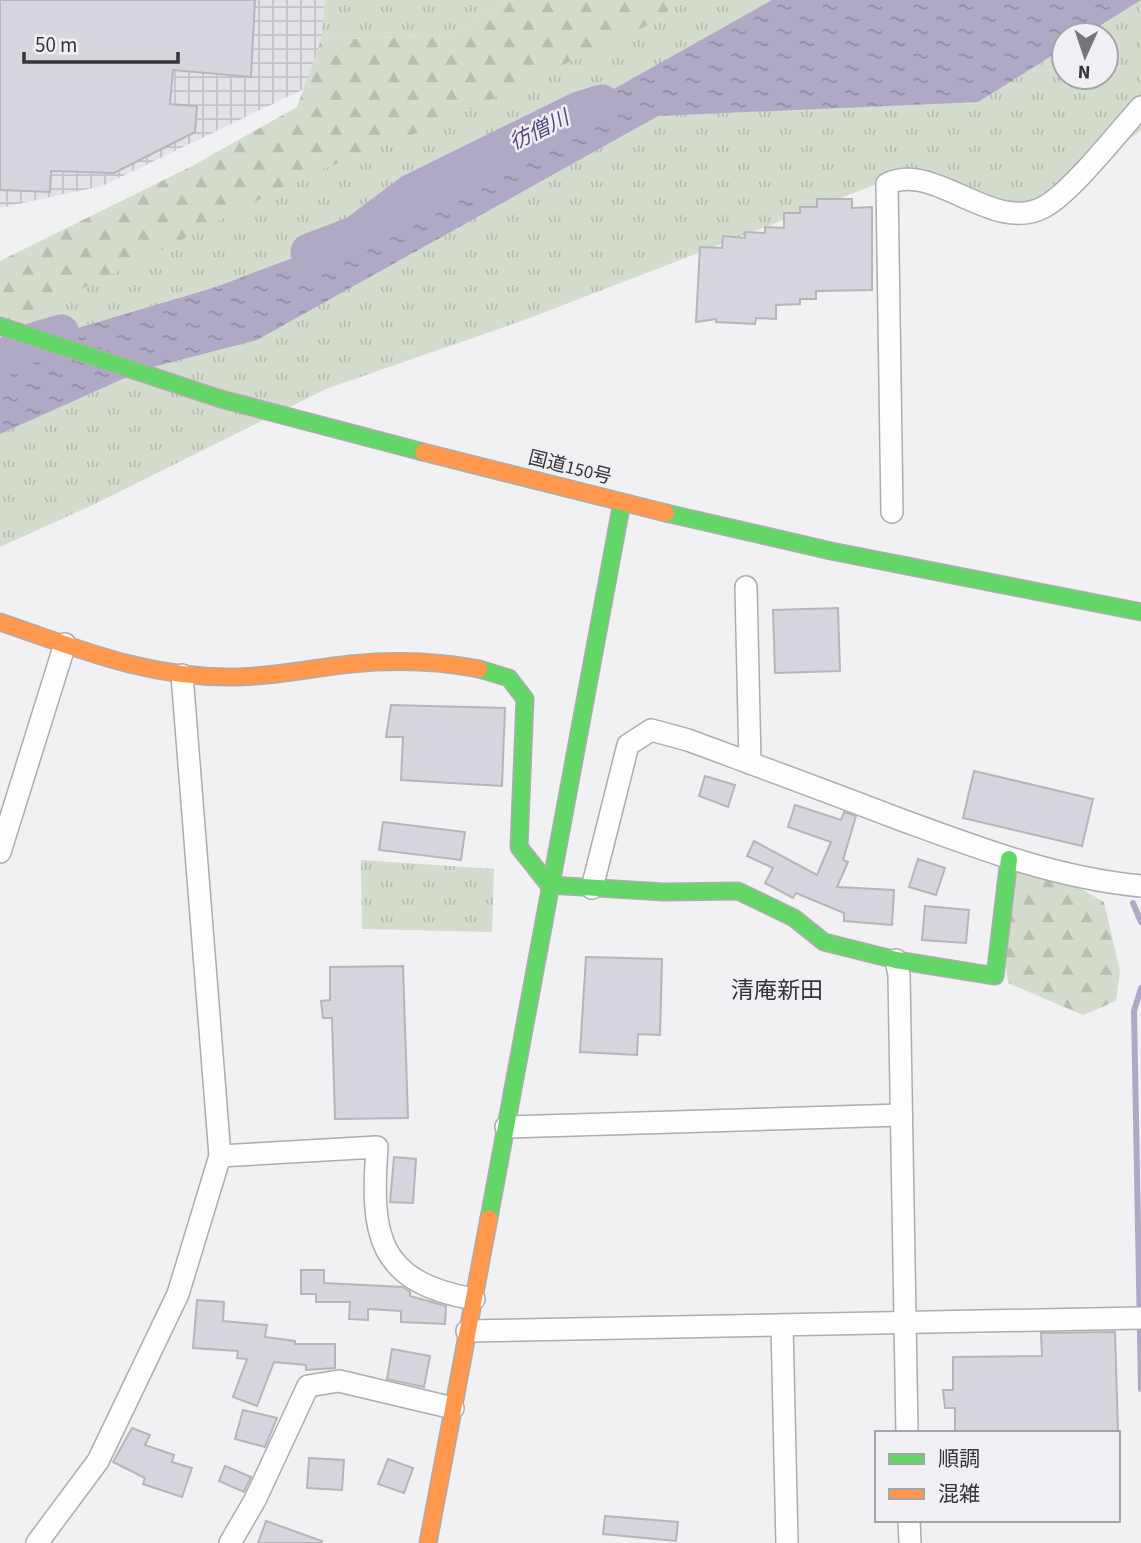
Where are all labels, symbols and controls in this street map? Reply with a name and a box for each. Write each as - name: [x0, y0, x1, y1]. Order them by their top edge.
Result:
- scale bar: [24, 21, 178, 65]
- north arrow: [1050, 21, 1120, 91]
- text: 50 m: [35, 30, 77, 60]
- text: N: [1077, 58, 1091, 85]
- water label: 彷僧川: [504, 102, 576, 157]
- street label: 国道150号: [525, 445, 615, 491]
- district label: 清庵新田: [731, 974, 823, 1007]
- legend: [875, 1431, 1120, 1522]
- text: 順調: [938, 1444, 980, 1474]
- text: 混雑: [938, 1479, 980, 1509]

